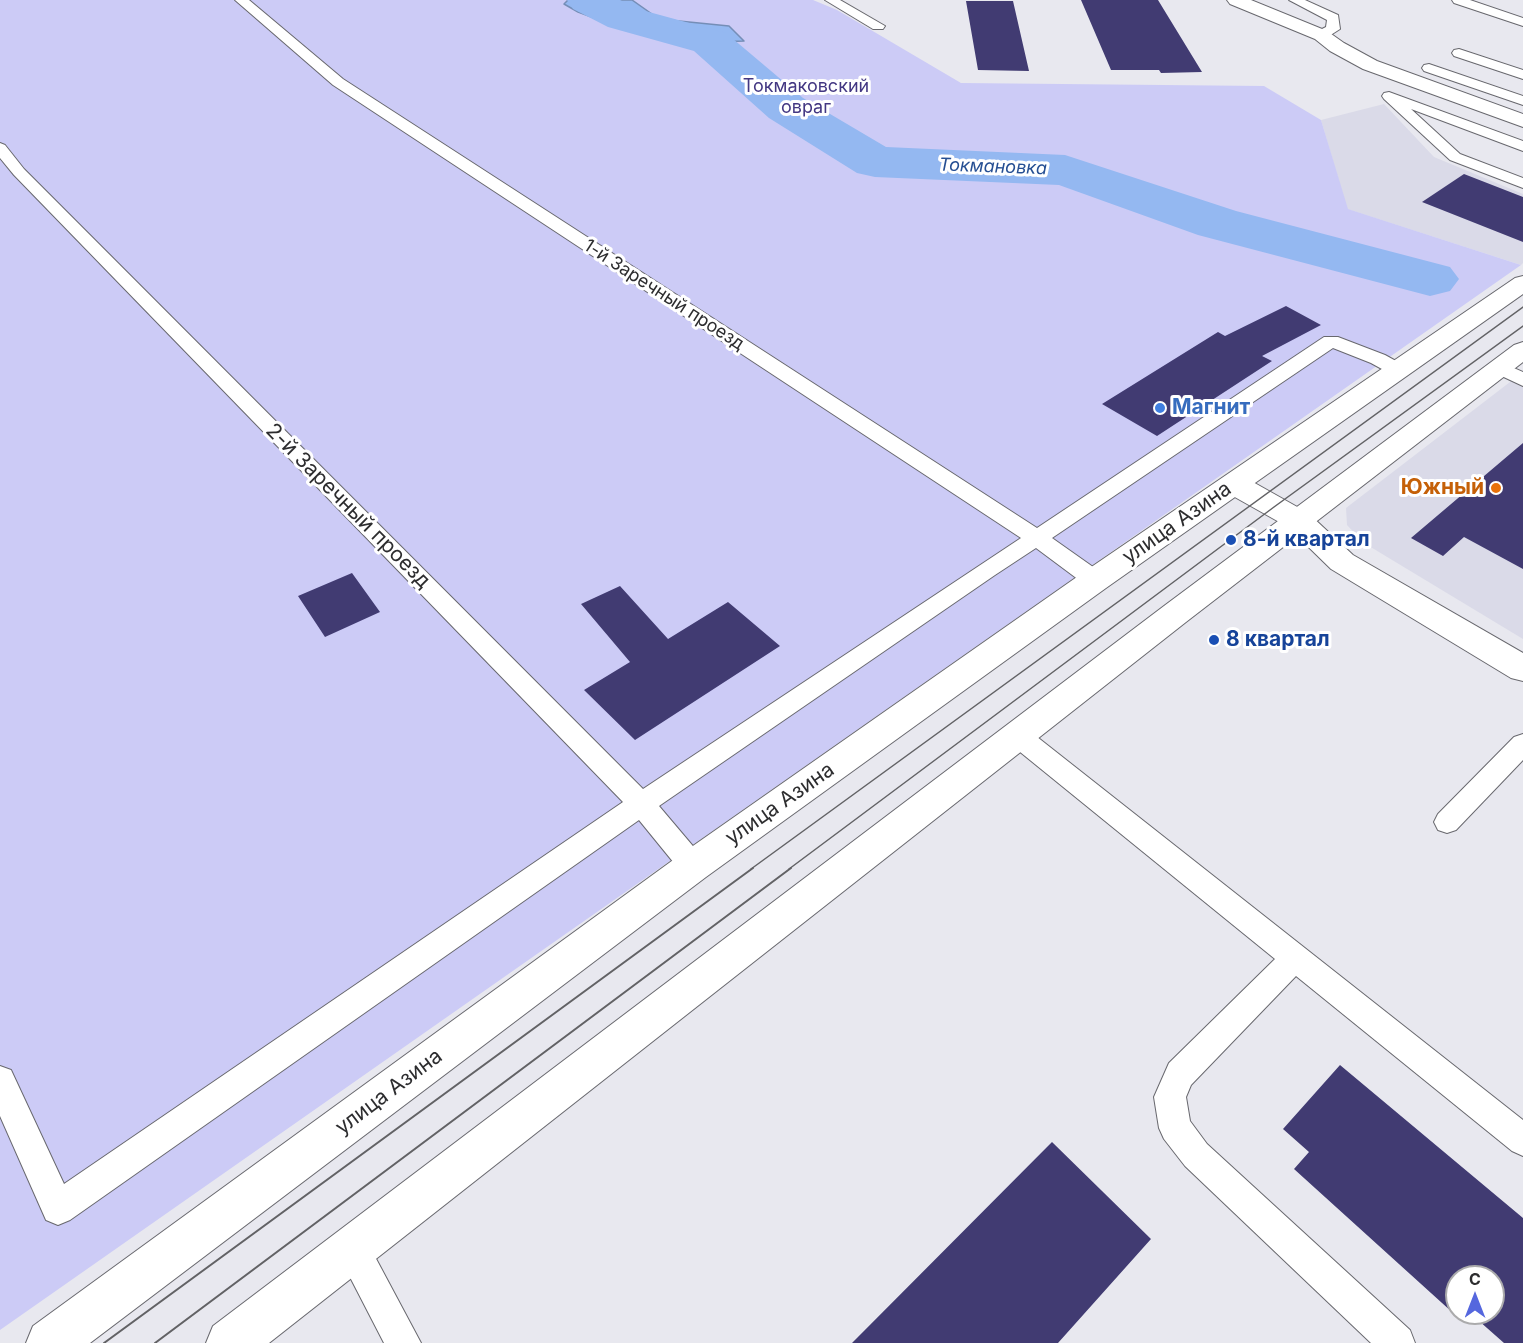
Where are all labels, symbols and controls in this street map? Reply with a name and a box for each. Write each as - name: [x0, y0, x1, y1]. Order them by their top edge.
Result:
- park label: Токмаковский овраг: [743, 76, 869, 118]
- water label: Токмановка: [939, 154, 1047, 180]
- street label: 1-й Заречный проезд: [580, 235, 748, 355]
- place label: Магнит: [1172, 395, 1250, 421]
- marker: Магнит: [1153, 401, 1167, 415]
- street label: 2-й Заречный проезд: [260, 418, 436, 594]
- place label: Южный: [1401, 475, 1484, 501]
- street label: улица Азина: [1118, 476, 1236, 570]
- marker: Южный: [1489, 481, 1503, 495]
- place label: 8-й квартал: [1243, 527, 1370, 553]
- marker: 8-й квартал: [1224, 533, 1238, 547]
- place label: 8 квартал: [1226, 627, 1330, 653]
- marker: 8 квартал: [1207, 633, 1221, 647]
- street label: улица Азина: [721, 757, 839, 851]
- street label: улица Азина: [331, 1044, 447, 1140]
- north arrow: [1445, 1265, 1505, 1325]
- text: С: [1469, 1269, 1481, 1289]

